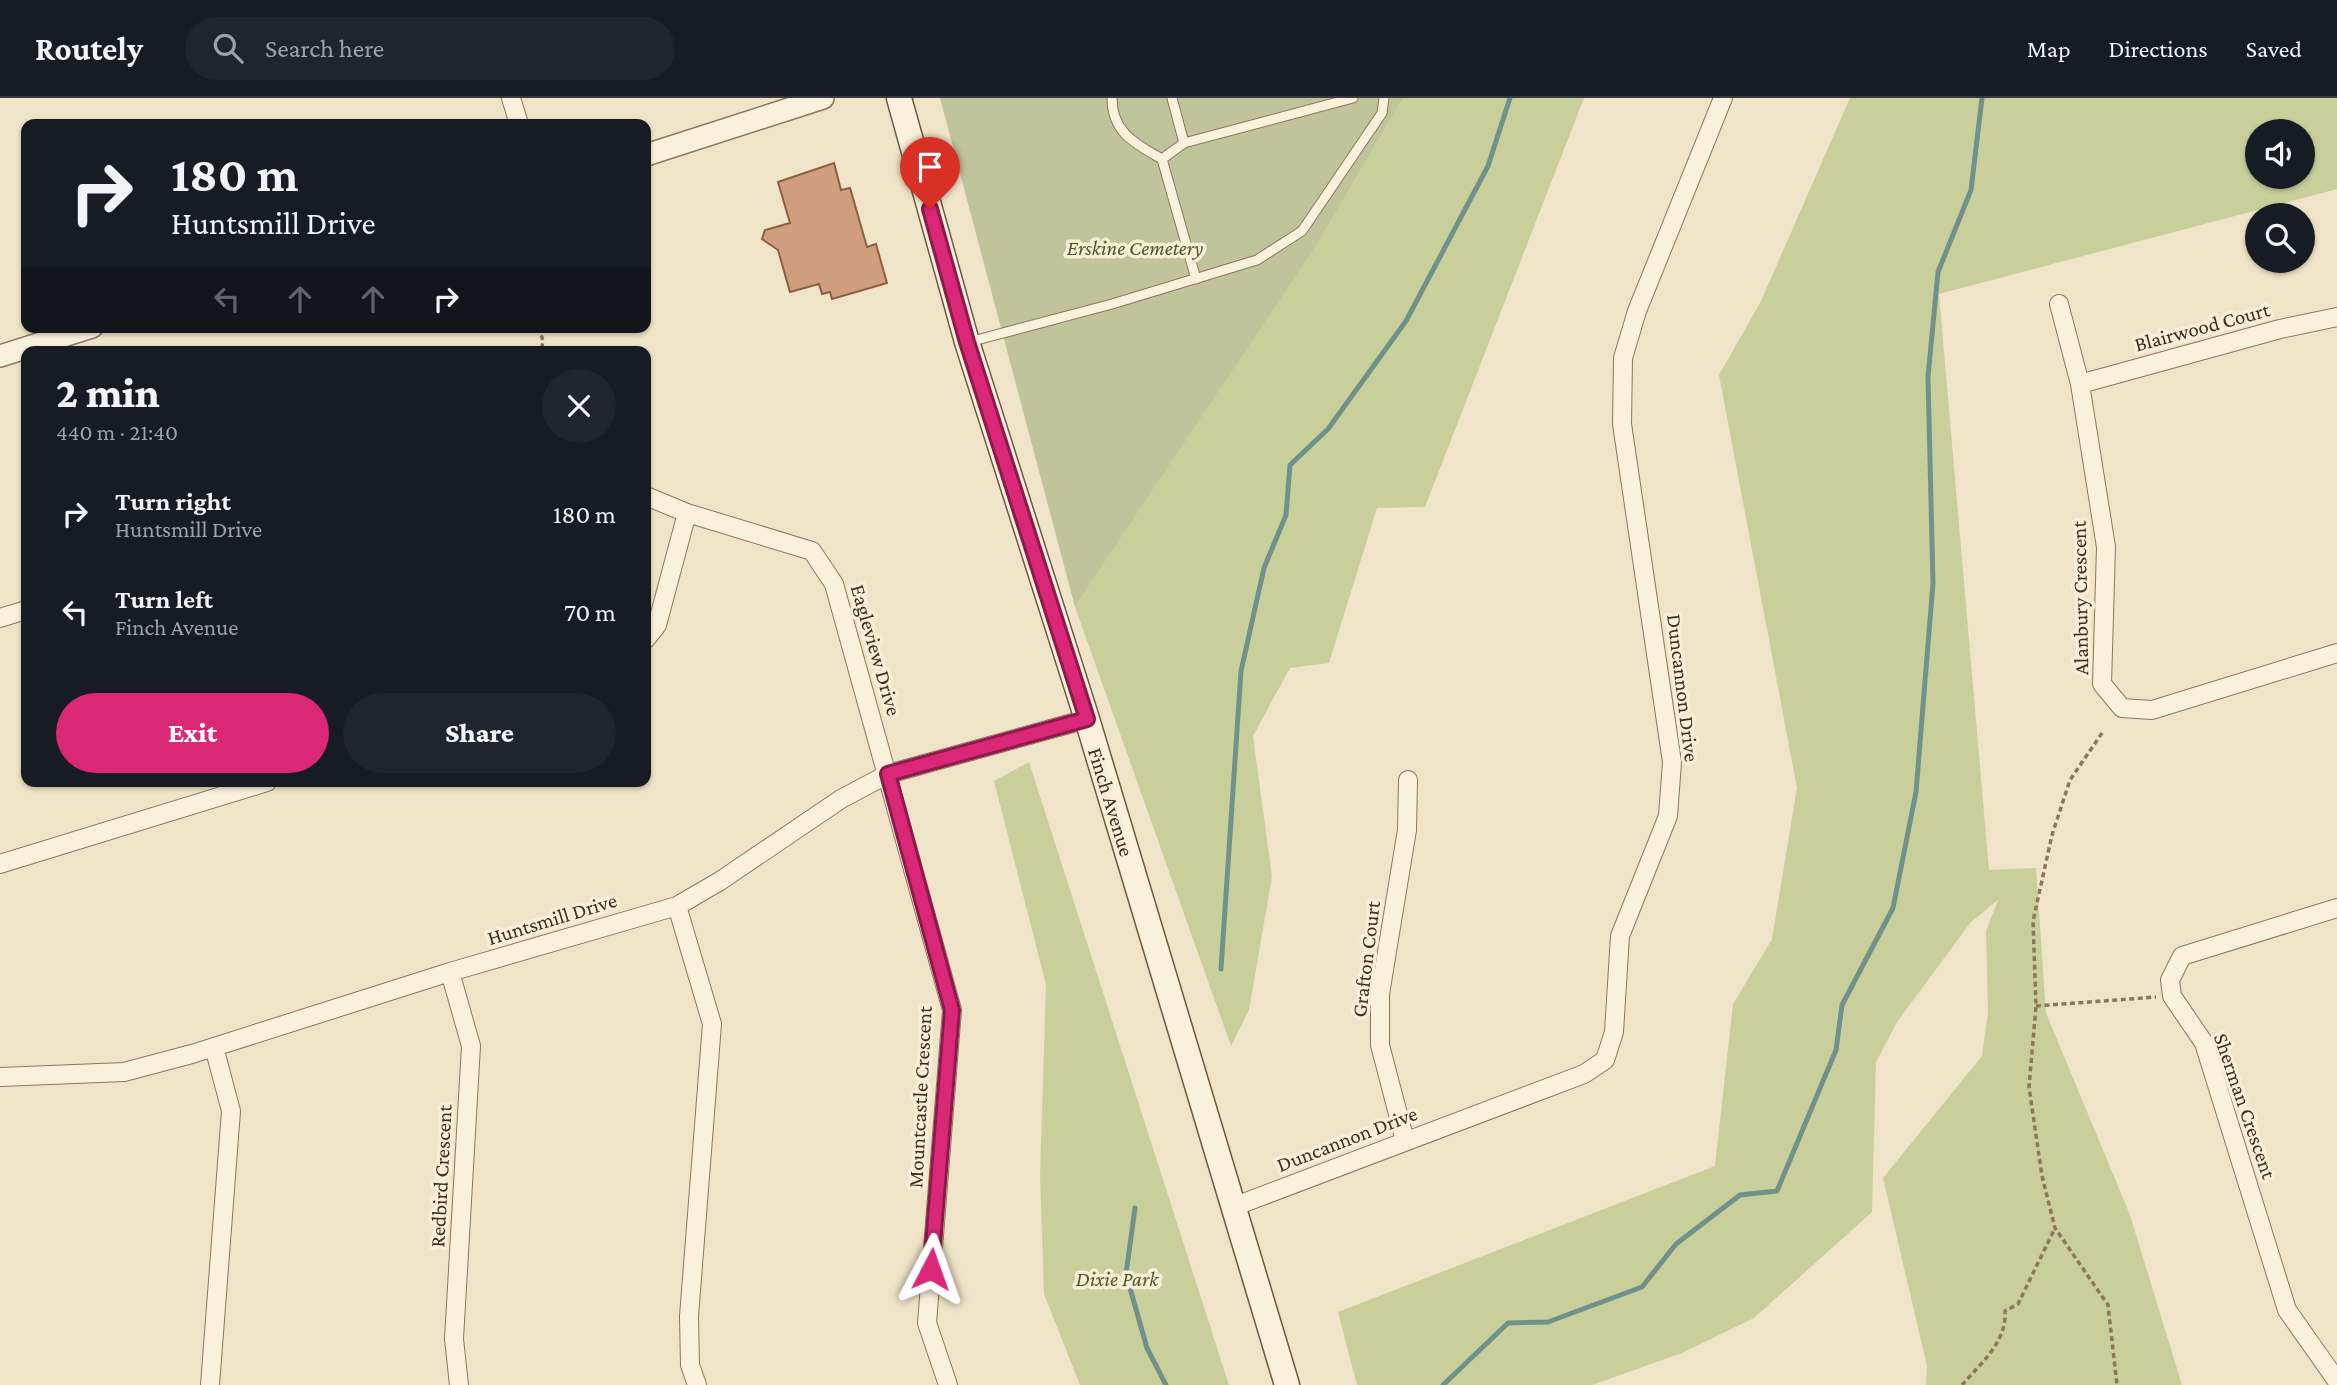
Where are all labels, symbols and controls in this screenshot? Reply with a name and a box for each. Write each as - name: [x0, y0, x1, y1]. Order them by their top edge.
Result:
- search box: [185, 17, 675, 80]
- icon: search: [209, 29, 247, 67]
- text: Routely: [35, 30, 143, 67]
- text: Search here: [265, 34, 384, 63]
- text: Map: [2027, 35, 2071, 62]
- text: Directions: [2109, 35, 2208, 62]
- text: Saved: [2246, 35, 2302, 62]
- map controls: [2245, 119, 2315, 273]
- button: sound: [2245, 119, 2315, 189]
- pin: [900, 137, 960, 209]
- icon: right: [56, 147, 147, 238]
- text: 180 m: [171, 147, 299, 202]
- icon: arrive: [911, 148, 949, 186]
- button: search: [2245, 203, 2315, 273]
- text: Huntsmill Drive: [171, 205, 376, 241]
- park label: Erskine Cemetery: [1067, 236, 1204, 260]
- icon: left: [208, 280, 246, 318]
- icon: ahead: [281, 280, 319, 318]
- icon: ahead: [354, 280, 392, 318]
- icon: right: [427, 280, 465, 318]
- street label: Blairwood Court: [2132, 297, 2273, 357]
- text: 2 min: [56, 369, 160, 416]
- button: close: [542, 369, 616, 443]
- text: 440 m · 21:40: [56, 419, 178, 445]
- text: Turn right: [115, 487, 231, 516]
- icon: right: [56, 495, 94, 533]
- text: 180 m: [553, 500, 616, 529]
- text: Huntsmill Drive: [115, 516, 262, 542]
- street label: Alanbury Crescent: [2067, 520, 2093, 675]
- street label: Eagleview Drive: [846, 582, 906, 718]
- text: Turn left: [115, 585, 213, 614]
- icon: left: [56, 593, 94, 631]
- text: 70 m: [564, 598, 616, 627]
- street label: Duncannon Drive: [1662, 613, 1704, 763]
- text: Finch Avenue: [115, 614, 238, 640]
- button: Exit: [56, 693, 329, 773]
- button: Share: [343, 693, 616, 773]
- street label: Finch Avenue: [1083, 745, 1139, 859]
- street label: Huntsmill Drive: [484, 888, 620, 950]
- street label: Grafton Court: [1347, 898, 1385, 1019]
- street label: Mountcastle Crescent: [903, 1004, 937, 1189]
- street label: Sherman Crescent: [2209, 1030, 2282, 1183]
- street label: Duncannon Drive: [1273, 1101, 1421, 1177]
- street label: Redbird Crescent: [425, 1103, 457, 1248]
- position arrow: [894, 1232, 968, 1306]
- park label: Dixie Park: [1076, 1267, 1159, 1291]

